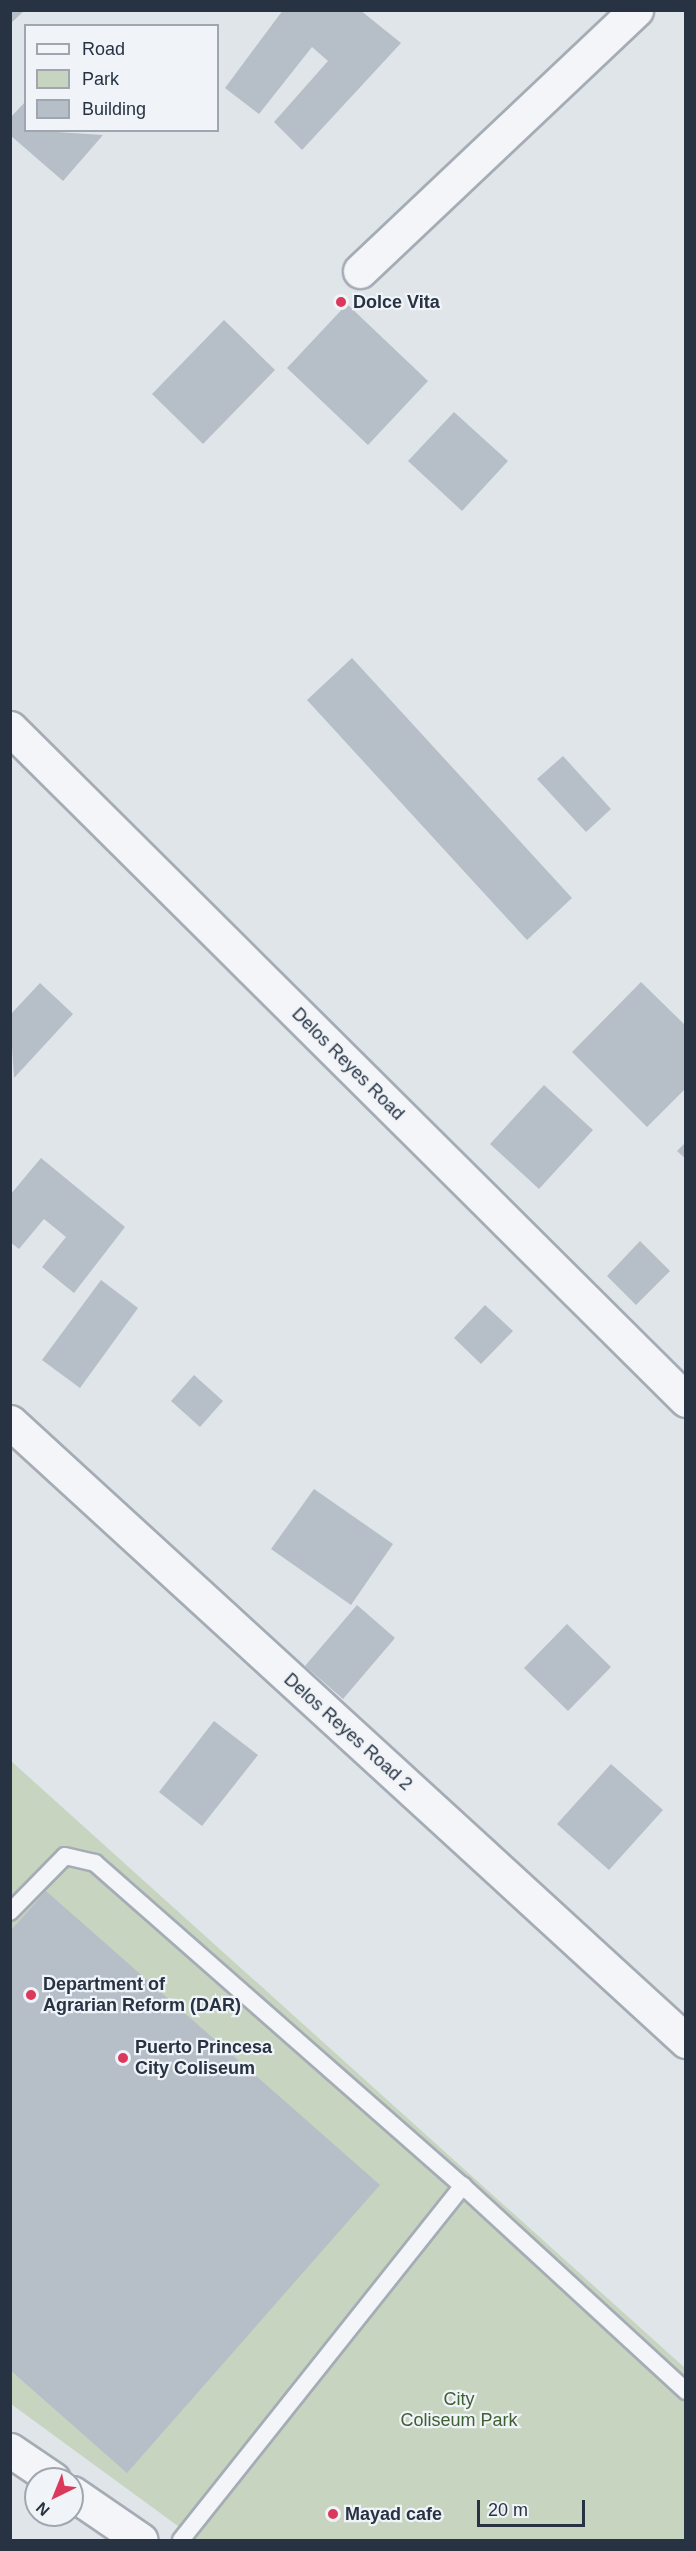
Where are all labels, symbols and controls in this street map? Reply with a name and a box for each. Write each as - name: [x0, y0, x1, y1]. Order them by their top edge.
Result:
- legend: [24, 24, 219, 132]
- text: Road: [82, 39, 125, 59]
- text: Park: [82, 69, 119, 89]
- text: Building: [82, 99, 146, 119]
- place label: Dolce Vita: [353, 291, 440, 313]
- marker: Dolce Vita: [334, 295, 348, 309]
- street label: Delos Reyes Road: [287, 1003, 409, 1125]
- street label: Delos Reyes Road 2: [279, 1669, 417, 1795]
- place label: Department of Agrarian Reform (DAR): [43, 1974, 241, 2016]
- marker: Department of Agrarian Reform (DAR): [24, 1988, 38, 2002]
- place label: Puerto Princesa City Coliseum: [135, 2037, 272, 2080]
- marker: Puerto Princesa City Coliseum: [116, 2051, 130, 2065]
- park label: City Coliseum Park: [400, 2389, 518, 2432]
- north arrow: [24, 2467, 84, 2527]
- scale bar: [480, 2488, 588, 2526]
- text: N: [33, 2499, 53, 2519]
- text: 20 m: [488, 2500, 528, 2520]
- place label: Mayad cafe: [345, 2503, 442, 2525]
- marker: Mayad cafe: [326, 2507, 340, 2521]

